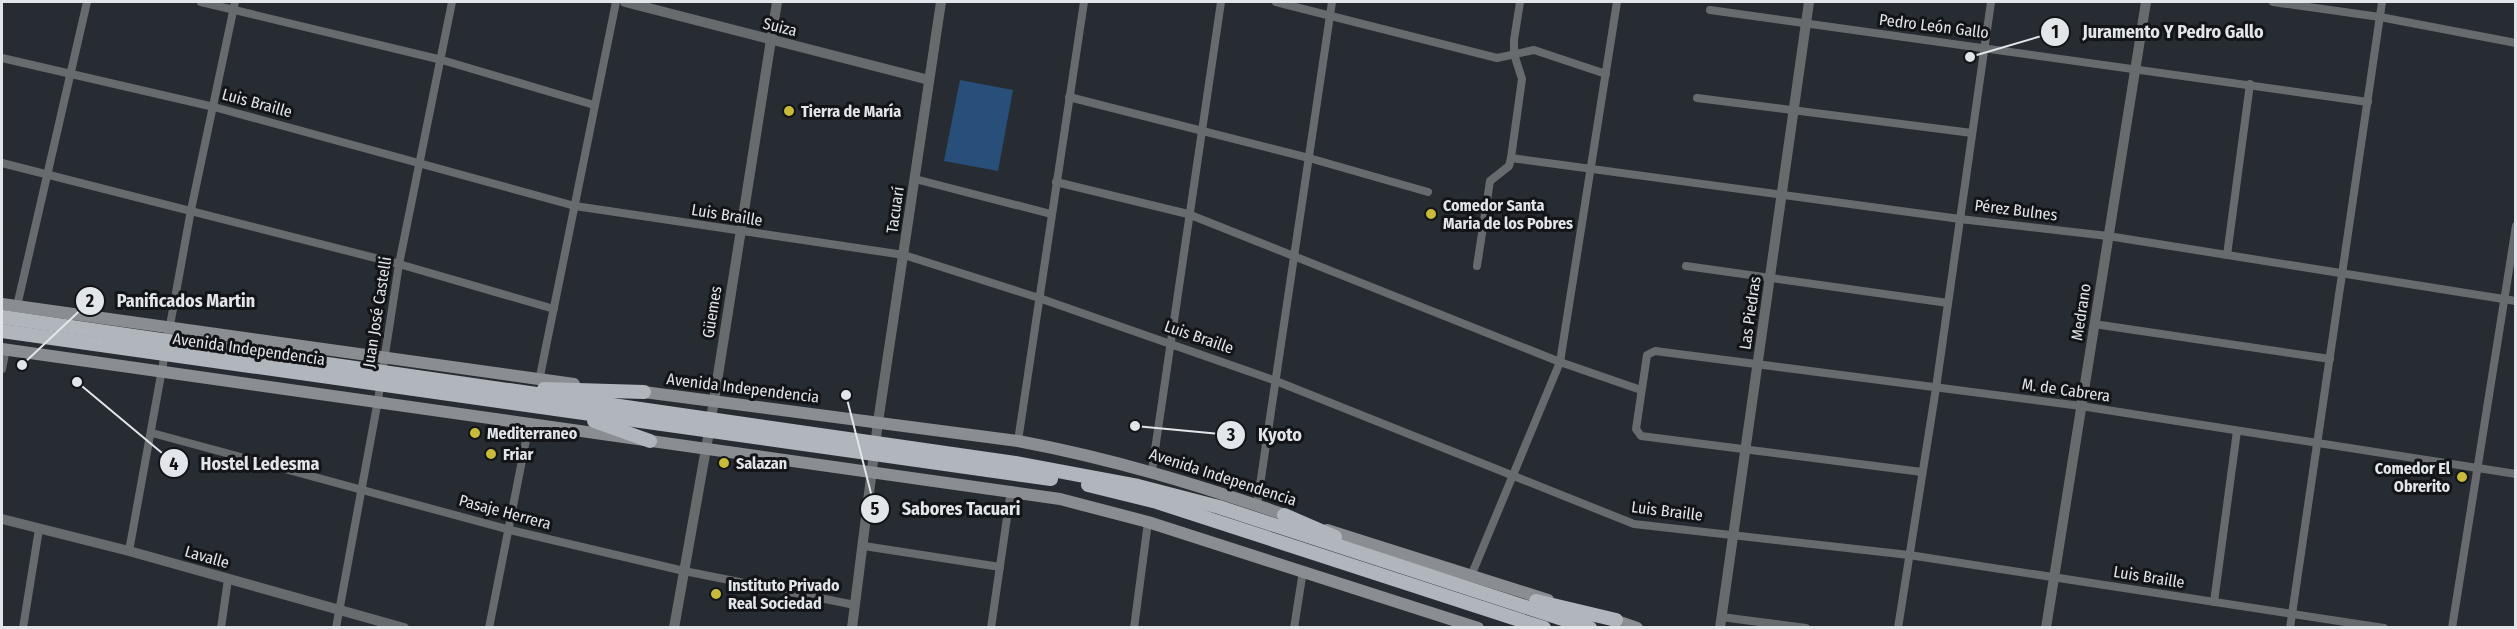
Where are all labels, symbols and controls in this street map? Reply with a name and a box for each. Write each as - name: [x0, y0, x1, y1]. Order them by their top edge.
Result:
- street label: Pedro León Gallo: [1878, 10, 1990, 42]
- street label: Suiza: [761, 14, 799, 40]
- callout: Juramento Y Pedro Gallo: [2040, 14, 2275, 50]
- text: 1: [2051, 21, 2059, 43]
- text: Juramento Y Pedro Gallo: [2081, 21, 2264, 43]
- street label: Luis Braille: [220, 85, 294, 121]
- place label: Tierra de María: [801, 102, 901, 121]
- marker: Tierra de María: [782, 104, 796, 118]
- street label: Tacuarí: [882, 185, 908, 235]
- street label: Pérez Bulnes: [1973, 195, 2059, 225]
- place label: Comedor Santa Maria de los Pobres: [1443, 196, 1573, 233]
- street label: Luis Braille: [690, 200, 764, 230]
- marker: Comedor Santa Maria de los Pobres: [1424, 207, 1438, 221]
- street label: Juan José Castelli: [359, 255, 395, 369]
- street label: Las Piedras: [1735, 275, 1765, 351]
- street label: Medrano: [2067, 282, 2095, 342]
- callout: Panificados Martin: [75, 283, 267, 319]
- street label: Güemes: [699, 284, 726, 339]
- text: 2: [85, 290, 94, 312]
- text: Panificados Martin: [117, 290, 255, 312]
- street label: Luis Braille: [1162, 316, 1236, 358]
- street label: Avenida Independencia: [172, 329, 327, 369]
- street label: Avenida Independencia: [666, 369, 821, 407]
- street label: M. de Cabrera: [2021, 374, 2112, 406]
- callout: Kyoto: [1216, 417, 1314, 453]
- place label: Mediterraneo: [487, 424, 578, 443]
- text: 3: [1226, 424, 1236, 446]
- text: Kyoto: [1258, 424, 1302, 446]
- marker: Mediterraneo: [468, 426, 482, 440]
- street label: Avenida Independencia: [1147, 444, 1299, 510]
- callout: Hostel Ledesma: [159, 445, 331, 481]
- place label: Friar: [503, 445, 533, 464]
- marker: Friar: [484, 447, 498, 461]
- text: 4: [169, 453, 179, 475]
- text: Hostel Ledesma: [201, 453, 319, 475]
- place label: Salazan: [736, 454, 787, 473]
- marker: Salazan: [717, 456, 731, 470]
- place label: Comedor El Obrerito: [2375, 459, 2451, 496]
- marker: Comedor El Obrerito: [2455, 470, 2469, 484]
- street label: Pasaje Herrera: [457, 491, 553, 533]
- callout: Sabores Tacuari: [860, 491, 1033, 527]
- street label: Luis Braille: [1630, 497, 1704, 525]
- text: 5: [871, 498, 880, 520]
- text: Sabores Tacuari: [902, 498, 1020, 520]
- street label: Lavalle: [183, 542, 232, 572]
- street label: Luis Braille: [2112, 562, 2186, 592]
- place label: Instituto Privado Real Sociedad: [728, 576, 840, 613]
- marker: Instituto Privado Real Sociedad: [709, 587, 723, 601]

